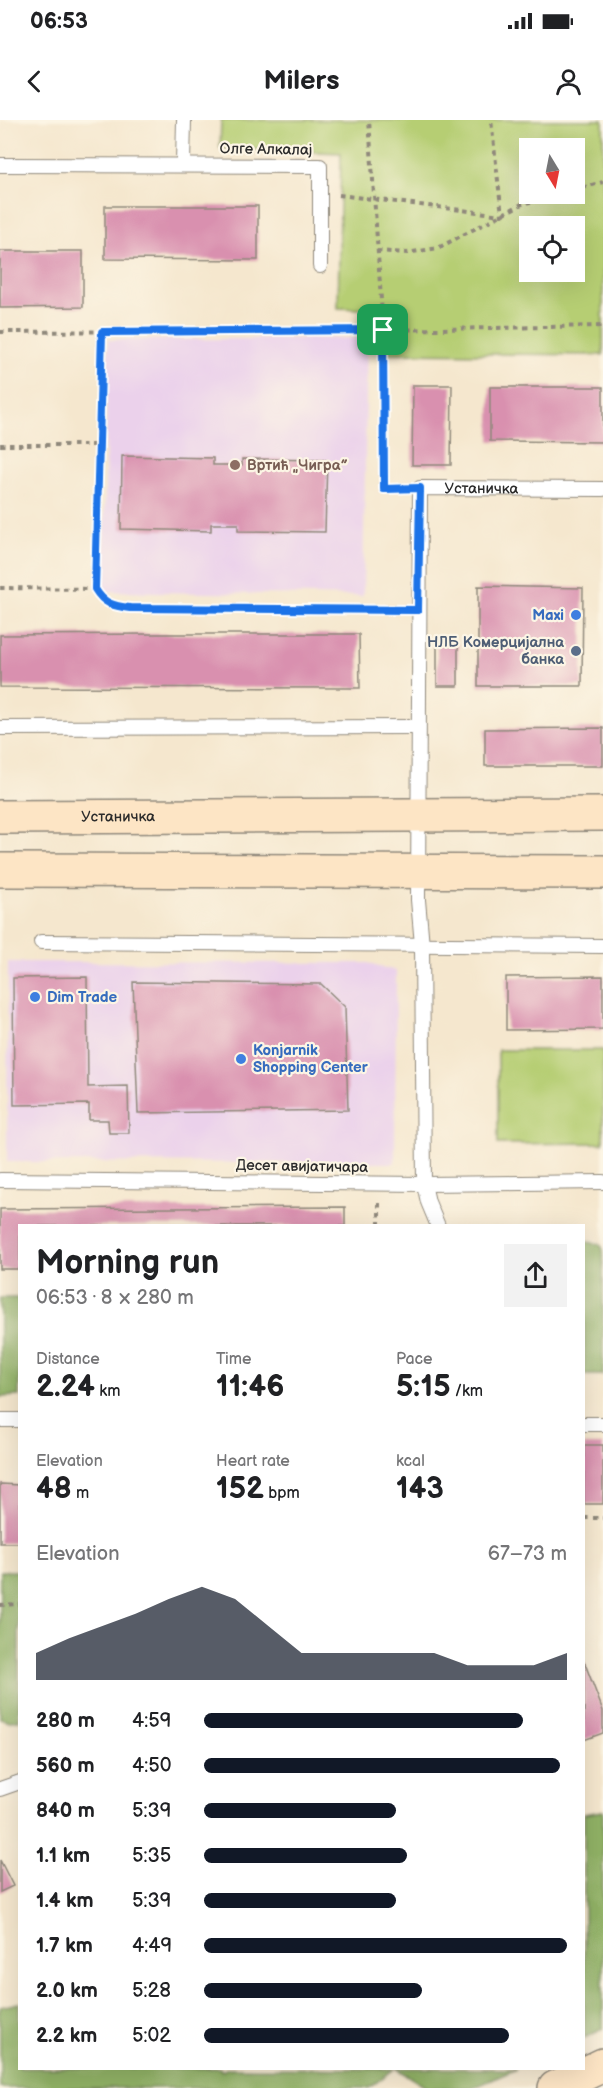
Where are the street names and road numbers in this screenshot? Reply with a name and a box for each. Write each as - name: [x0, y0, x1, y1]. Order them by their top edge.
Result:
- street label: Олге Алкалај: [220, 139, 312, 160]
- street label: Устаничка: [444, 479, 519, 499]
- street label: Устаничка: [81, 807, 155, 827]
- street label: Десет авијатичара: [236, 1156, 368, 1177]

